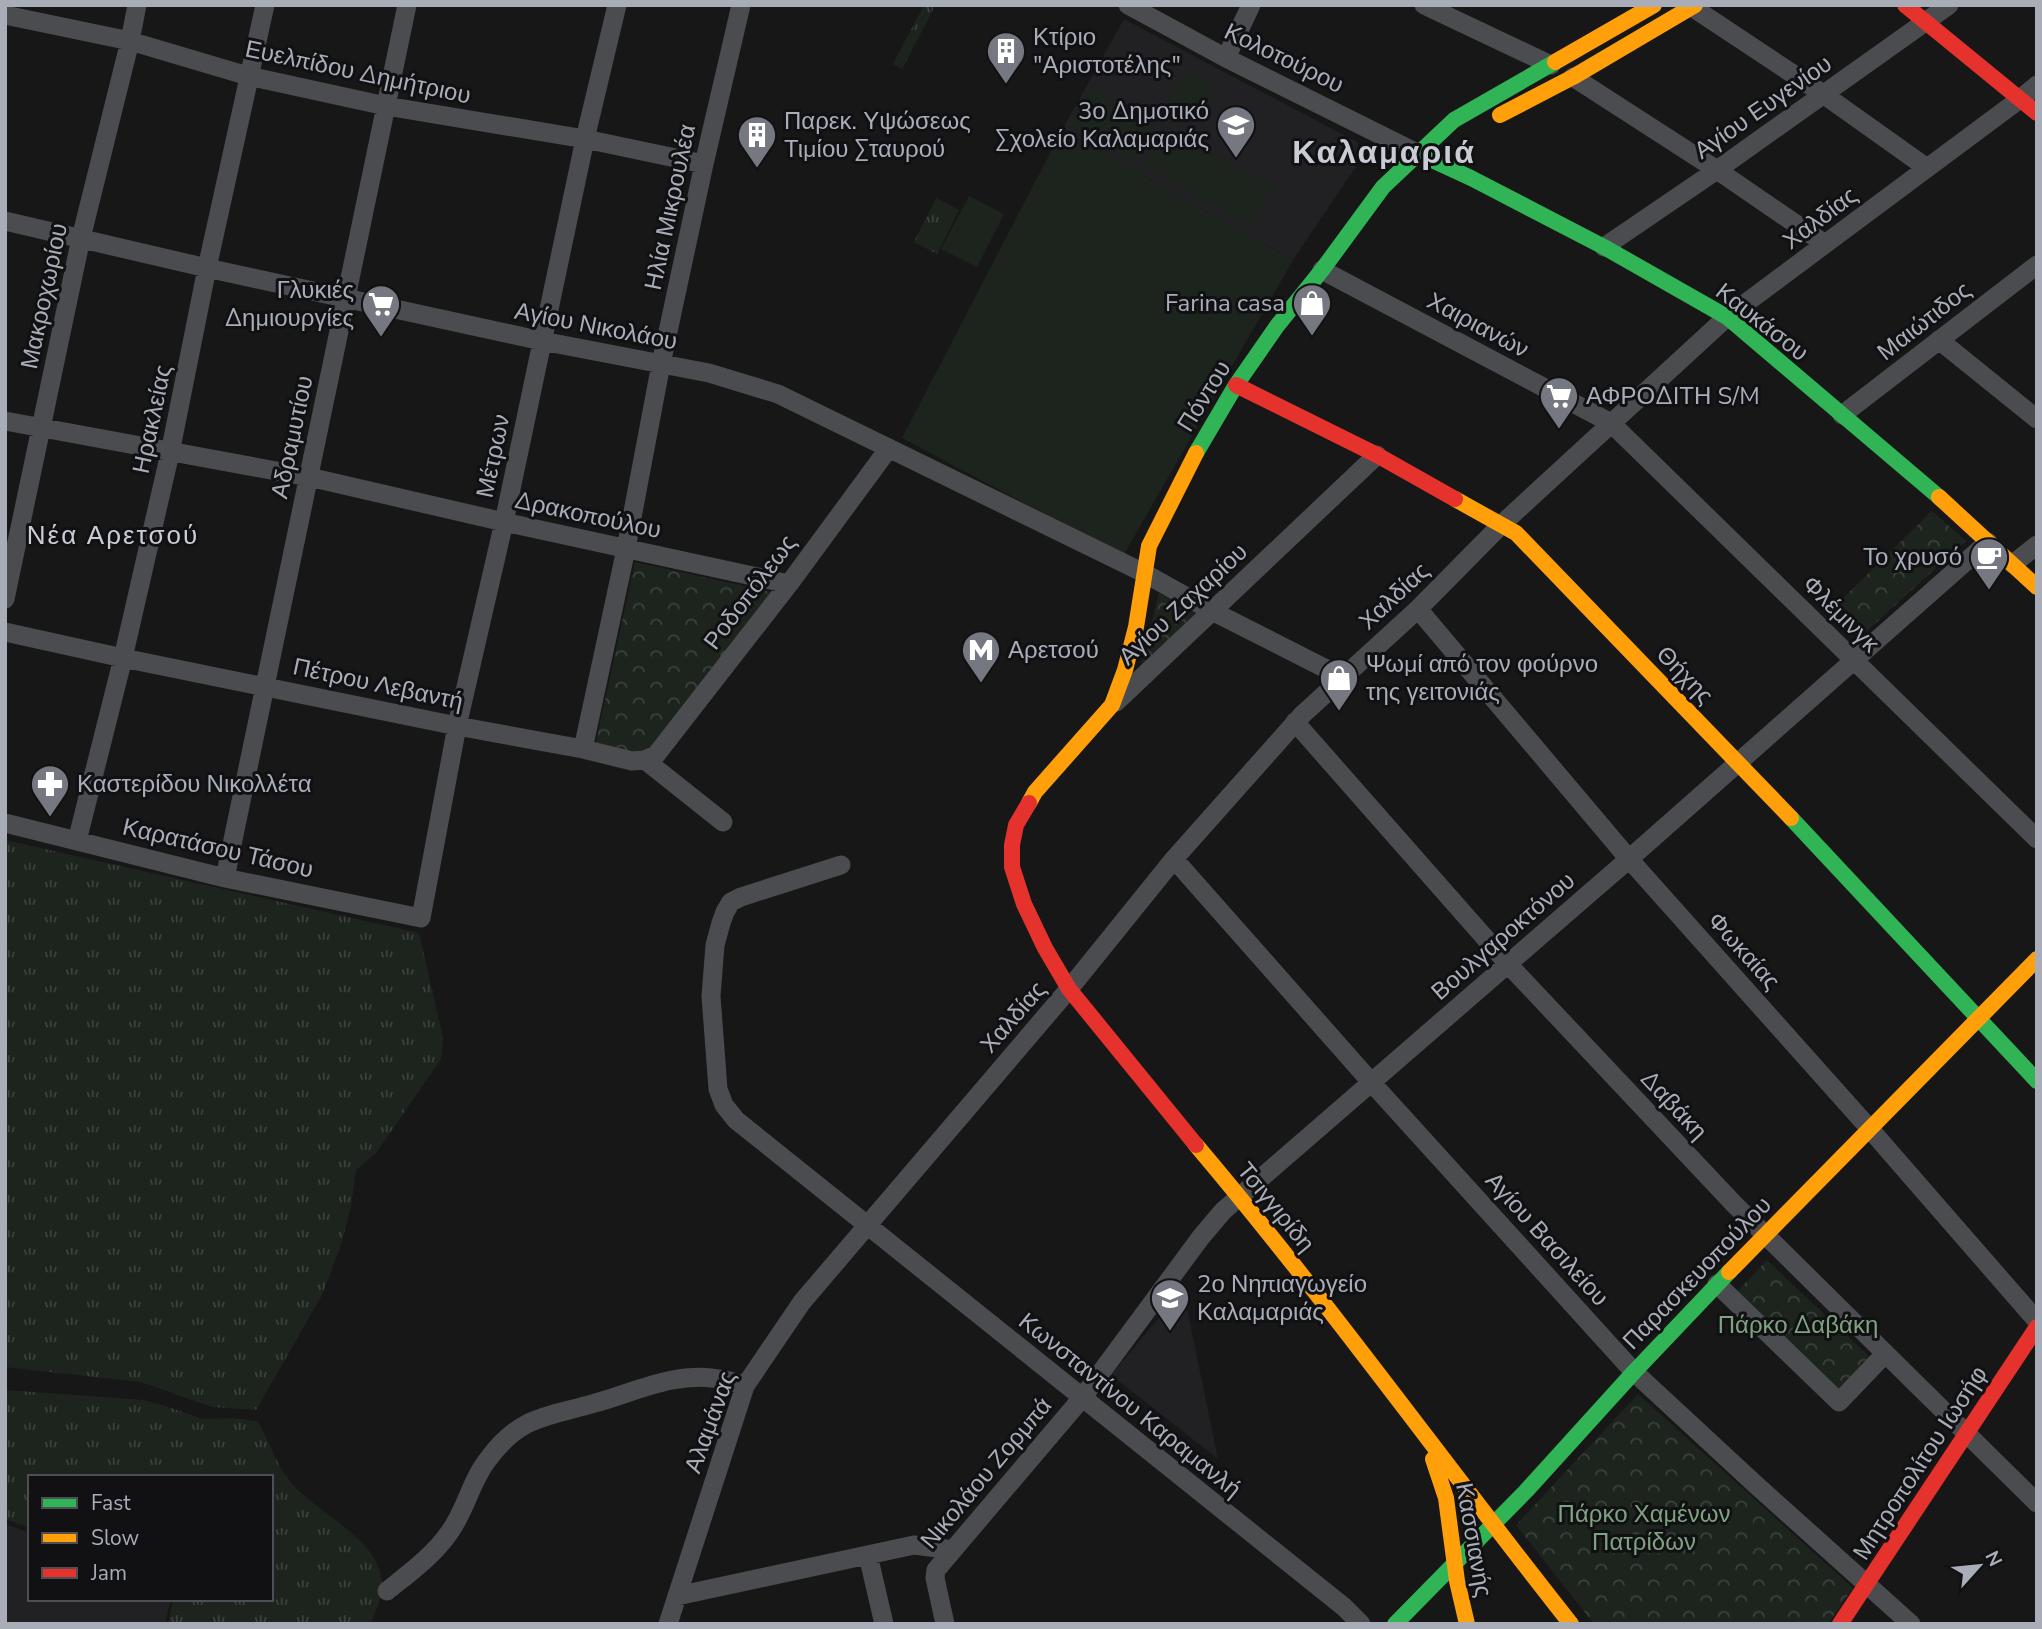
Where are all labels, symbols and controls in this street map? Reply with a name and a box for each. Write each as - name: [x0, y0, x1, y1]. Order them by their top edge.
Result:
- street label: Κολοτούρου: [1219, 15, 1349, 101]
- place label: Κτίριο "Αριστοτέλης": [1033, 21, 1181, 81]
- building icon: Κτίριο "Αριστοτέλης": [985, 30, 1027, 85]
- street label: Ευελπίδου Δημήτριου: [242, 32, 474, 112]
- street label: Αγίου Ευγενίου: [1688, 48, 1838, 166]
- place label: 3ο Δημοτικό Σχολείο Καλαμαριάς: [995, 95, 1209, 155]
- school or university icon: 3ο Δημοτικό Σχολείο Καλαμαριάς: [1215, 104, 1257, 159]
- place label: Παρεκ. Υψώσεως Τιμίου Σταυρού: [784, 105, 971, 165]
- building icon: Παρεκ. Υψώσεως Τιμίου Σταυρού: [736, 114, 778, 169]
- street label: Ηλία Μικρουλέα: [637, 121, 703, 293]
- district label: Καλαμαριά: [1292, 131, 1476, 174]
- street label: Χαλδίας: [1776, 179, 1864, 257]
- street label: Μακροχωρίου: [13, 220, 75, 372]
- place label: Γλυκιές Δημιουργίες: [225, 274, 354, 334]
- street label: Μαιώτιδος: [1871, 274, 1977, 368]
- street label: Καυκάσου: [1709, 276, 1815, 368]
- shop icon: Farina casa: [1291, 282, 1333, 337]
- supermarket icon: Γλυκιές Δημιουργίες: [360, 283, 402, 338]
- street label: Χαιριανών: [1422, 285, 1534, 365]
- place label: Farina casa: [1165, 287, 1285, 319]
- street label: Αγίου Νικολάου: [512, 295, 680, 357]
- street label: Πόντου: [1170, 354, 1238, 438]
- street label: Ηρακλείας: [125, 362, 179, 476]
- street label: Αδραμυτίου: [263, 373, 321, 501]
- supermarket icon: ΑΦΡΟΔΙΤΗ S/M: [1538, 375, 1580, 430]
- place label: ΑΦΡΟΔΙΤΗ S/M: [1586, 380, 1760, 412]
- street label: Μέτρων: [469, 411, 517, 501]
- street label: Δρακοπούλου: [512, 484, 664, 546]
- district label: Νέα Αρετσού: [27, 518, 199, 553]
- street label: Ροδοπόλεως: [696, 528, 804, 656]
- street label: Αγίου Ζαχαρίου: [1112, 536, 1254, 672]
- cafe icon: Το χρυσό: [1968, 536, 2010, 591]
- place label: Το χρυσό: [1863, 541, 1962, 573]
- street label: Χαλδίας: [1352, 555, 1436, 637]
- street label: Φλέμινγκ: [1796, 569, 1887, 660]
- metro station icon: Αρετσού: [960, 629, 1002, 684]
- place label: Αρετσού: [1008, 634, 1099, 666]
- street label: Θήχης: [1649, 639, 1721, 711]
- place label: Ψωμί από τον φούρνο της γειτονιάς: [1366, 648, 1598, 708]
- street label: Πέτρου Λεβαντή: [290, 650, 466, 718]
- shop icon: Ψωμί από τον φούρνο της γειτονιάς: [1318, 657, 1360, 712]
- pharmacy icon: Καστερίδου Νικολλέτα: [29, 763, 71, 818]
- place label: Καστερίδου Νικολλέτα: [77, 768, 312, 800]
- street label: Καρατάσου Τάσου: [120, 811, 316, 885]
- street label: Βουλγαροκτόνου: [1424, 865, 1582, 1007]
- street label: Φωκαίας: [1701, 905, 1787, 997]
- street label: Χαλδίας: [973, 974, 1053, 1060]
- street label: Δαβάκη: [1634, 1063, 1714, 1147]
- street label: Τσιγγιρίδη: [1230, 1155, 1322, 1259]
- street label: Αγίου Βασιλείου: [1478, 1165, 1616, 1313]
- street label: Παρασκευοπούλου: [1616, 1189, 1778, 1357]
- place label: 2ο Νηπιαγωγείο Καλαμαριάς: [1197, 1268, 1367, 1328]
- school or university icon: 2ο Νηπιαγωγείο Καλαμαριάς: [1149, 1277, 1191, 1332]
- street label: Κωνσταντίνου Καραμανλή: [1012, 1305, 1248, 1505]
- park label: Πάρκο Δαβάκη: [1718, 1309, 1878, 1341]
- street label: Μητροπολίτου Ιωσήφ: [1845, 1360, 1995, 1566]
- street label: Αλαμάνας: [677, 1367, 743, 1477]
- street label: Νικολάου Ζορμπά: [913, 1390, 1059, 1555]
- legend: [28, 1475, 273, 1601]
- street label: Κασσιανής: [1448, 1480, 1500, 1600]
- text: Fast: [91, 1489, 131, 1517]
- park label: Πάρκο Χαμένων Πατρίδων: [1558, 1498, 1730, 1558]
- text: Slow: [91, 1524, 140, 1552]
- north arrow: [1944, 1531, 2014, 1601]
- text: N: [1978, 1546, 2008, 1571]
- text: Jam: [90, 1559, 127, 1587]

